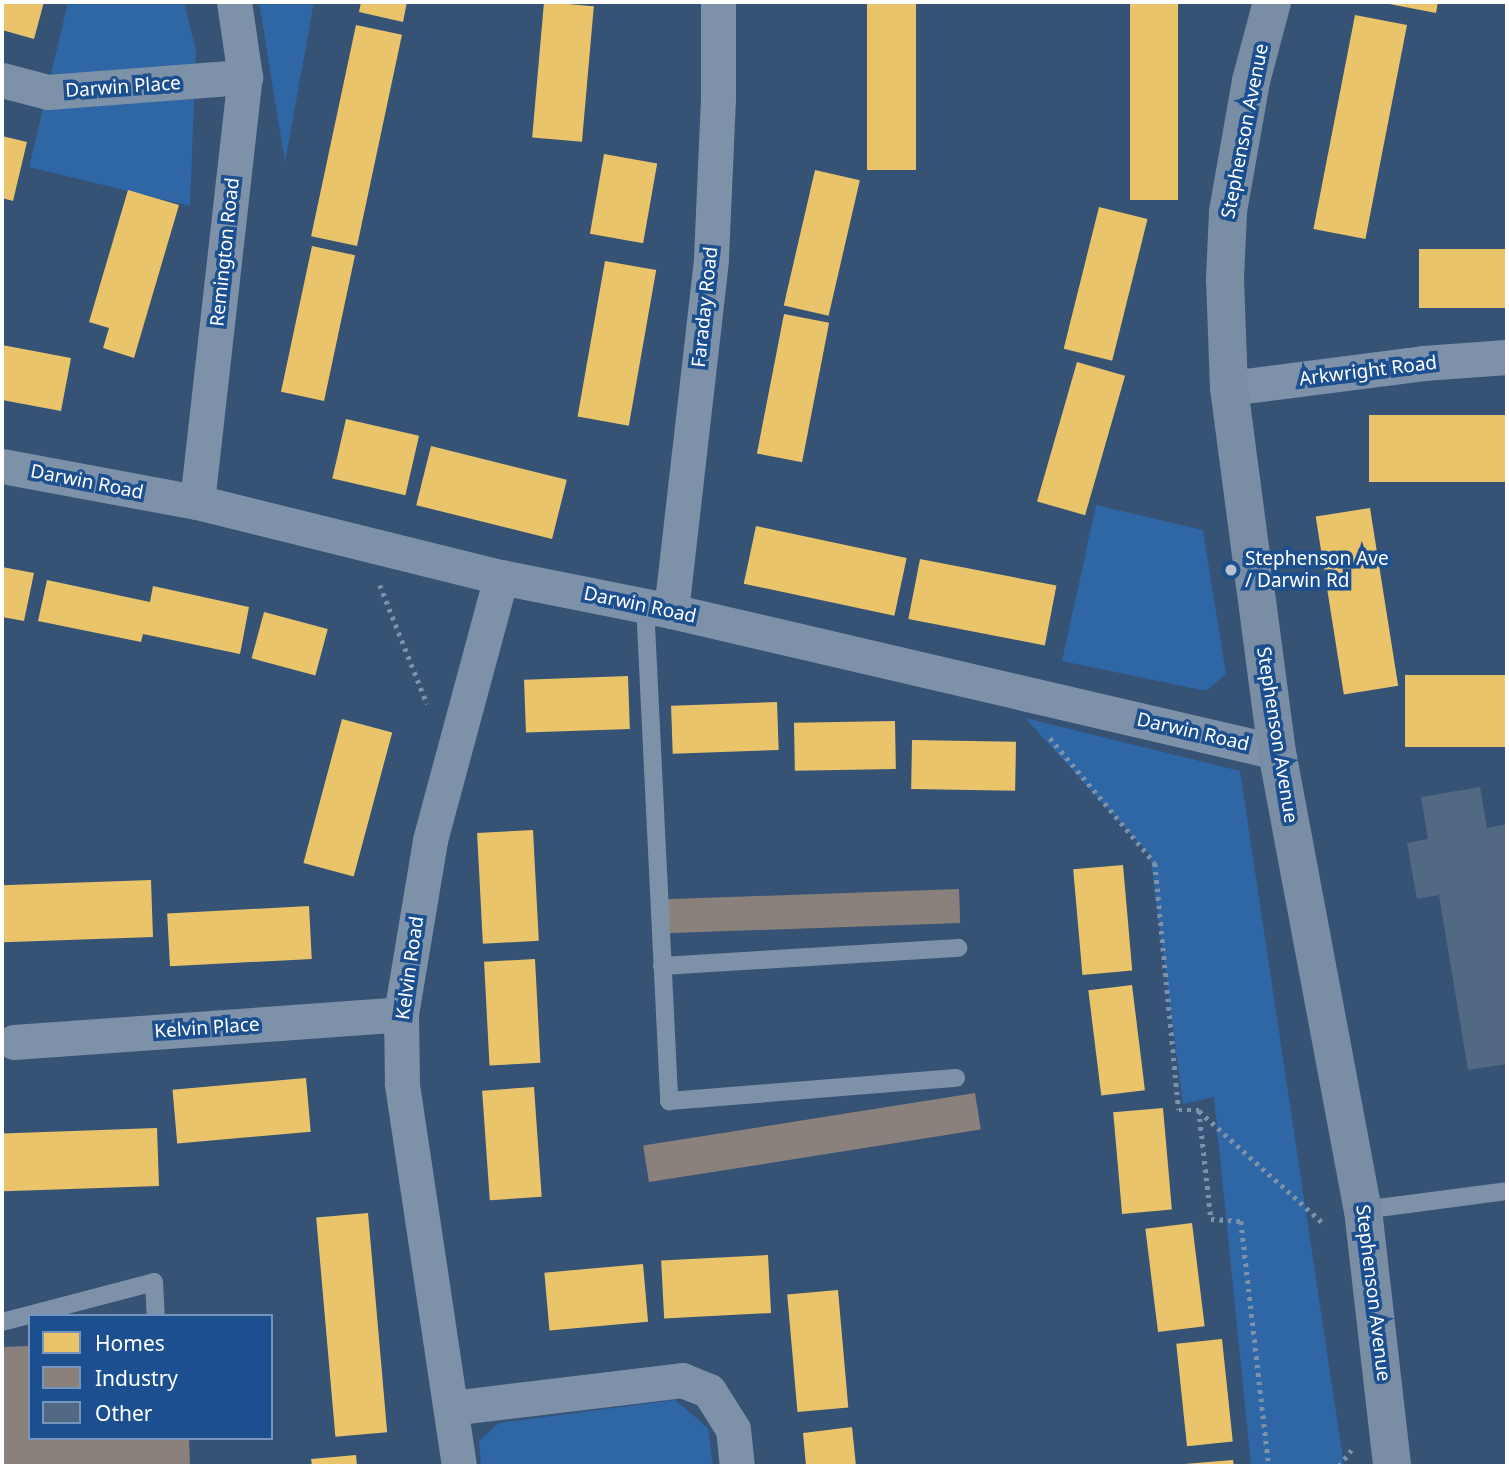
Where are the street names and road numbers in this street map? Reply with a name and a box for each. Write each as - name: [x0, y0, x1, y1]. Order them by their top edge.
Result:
- street label: Stephenson Avenue: [1217, 42, 1273, 220]
- street label: Darwin Place: [64, 72, 182, 102]
- street label: Remington Road: [206, 177, 244, 327]
- street label: Faraday Road: [687, 246, 723, 368]
- street label: Arkwright Road: [1298, 351, 1438, 391]
- street label: Darwin Road: [29, 460, 145, 504]
- street label: Darwin Road: [582, 582, 698, 628]
- street label: Stephenson Avenue: [1252, 645, 1302, 825]
- street label: Darwin Road: [1135, 708, 1251, 756]
- street label: Kelvin Road: [391, 915, 429, 1021]
- street label: Kelvin Place: [154, 1013, 260, 1043]
- street label: Stephenson Avenue: [1351, 1203, 1395, 1383]

